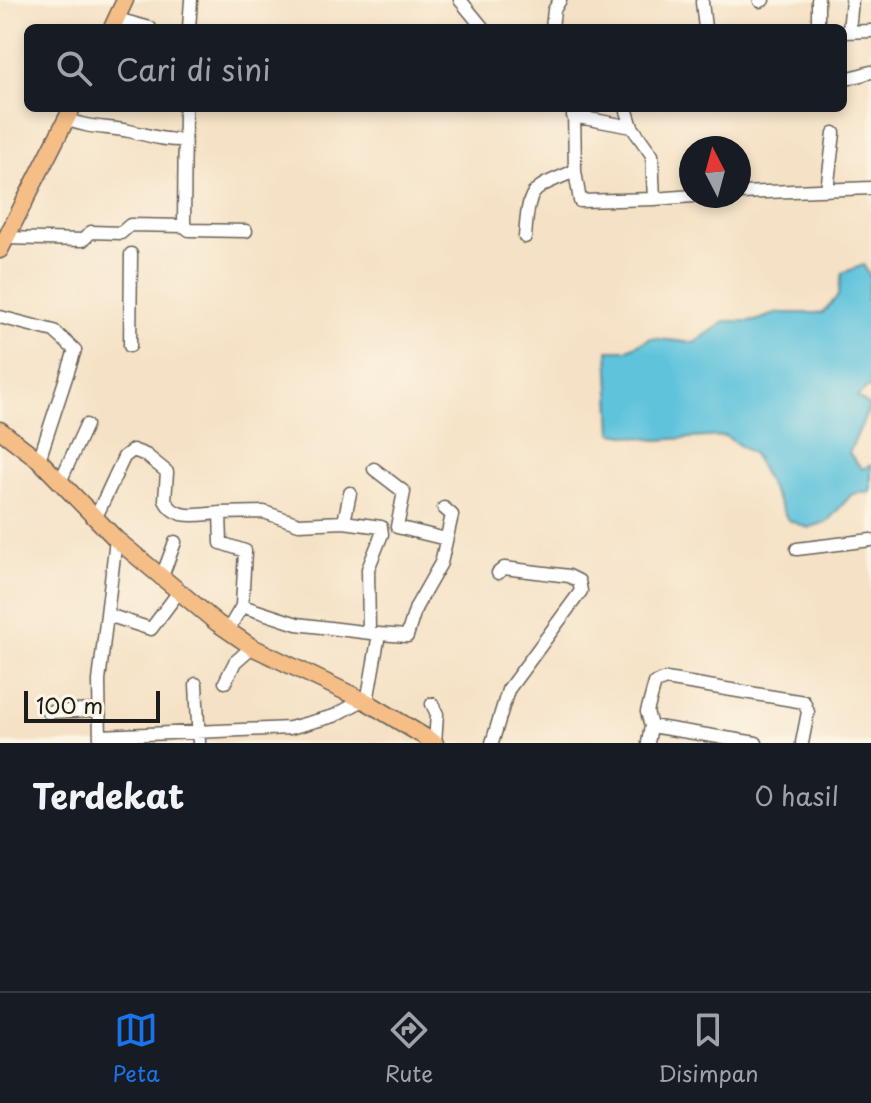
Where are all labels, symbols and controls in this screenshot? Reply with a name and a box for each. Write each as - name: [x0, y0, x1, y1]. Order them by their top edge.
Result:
- search box: [24, 24, 847, 112]
- icon: search: [52, 46, 96, 90]
- text: Cari di sini: [116, 46, 271, 91]
- north arrow: [679, 136, 751, 208]
- scale bar: [24, 687, 160, 723]
- text: 100 m: [36, 688, 103, 721]
- text: Terdekat: [32, 769, 184, 821]
- text: 0 hasil: [754, 776, 839, 815]
- tab: Peta: [112, 1008, 160, 1089]
- tab: Rute: [385, 1008, 433, 1089]
- tab: Disimpan: [658, 1008, 759, 1089]

